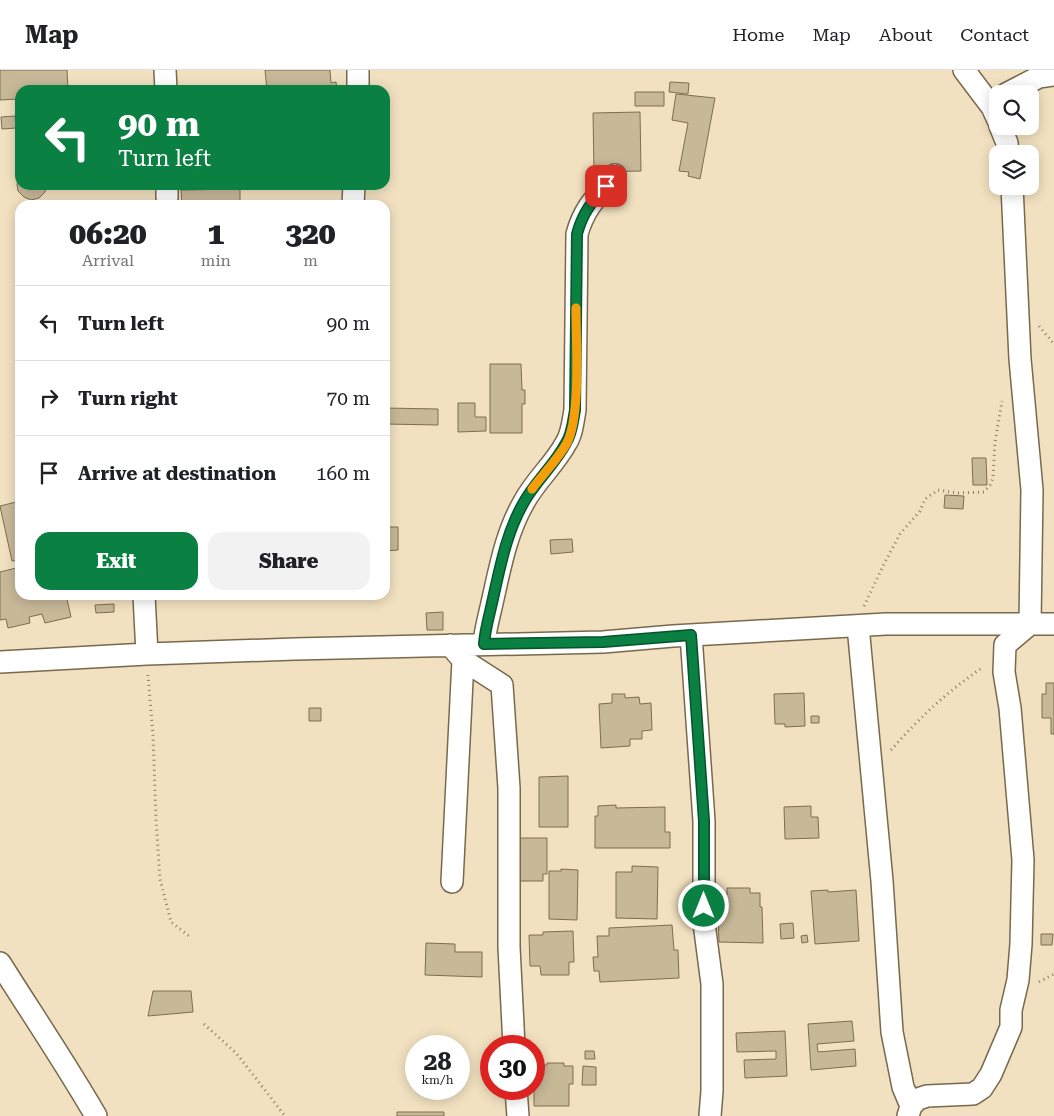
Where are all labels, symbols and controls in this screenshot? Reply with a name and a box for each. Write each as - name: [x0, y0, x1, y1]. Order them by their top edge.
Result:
- text: Map: [25, 21, 79, 49]
- text: Home: [732, 24, 784, 45]
- text: Map: [812, 24, 851, 45]
- text: About: [879, 24, 932, 45]
- text: Contact: [960, 24, 1029, 45]
- map controls: [989, 85, 1039, 195]
- button: search: [989, 85, 1039, 135]
- text: 90 m: [118, 104, 200, 145]
- icon: left: [35, 105, 100, 170]
- button: layers: [989, 145, 1039, 195]
- text: Turn left: [118, 146, 211, 171]
- pin: [585, 165, 627, 207]
- icon: arrive: [592, 172, 620, 200]
- text: 06:20: [69, 216, 147, 251]
- text: 1: [207, 216, 224, 251]
- text: 320: [285, 216, 336, 251]
- text: Arrival: [82, 251, 134, 270]
- text: min: [201, 251, 231, 270]
- text: m: [303, 251, 318, 270]
- icon: left: [35, 309, 63, 337]
- text: Turn left: [78, 312, 164, 335]
- text: 90 m: [327, 312, 370, 335]
- icon: right: [35, 384, 63, 412]
- text: Turn right: [78, 387, 178, 410]
- text: 70 m: [327, 387, 370, 410]
- icon: arrive: [35, 459, 63, 487]
- text: Arrive at destination: [78, 462, 276, 485]
- text: 160 m: [316, 462, 370, 485]
- button: Exit: [35, 532, 198, 590]
- button: Share: [208, 532, 370, 590]
- position arrow: [677, 879, 729, 931]
- speed limit sign: 30: [480, 1035, 545, 1100]
- text: 28: [423, 1047, 452, 1076]
- text: km/h: [421, 1073, 454, 1087]

